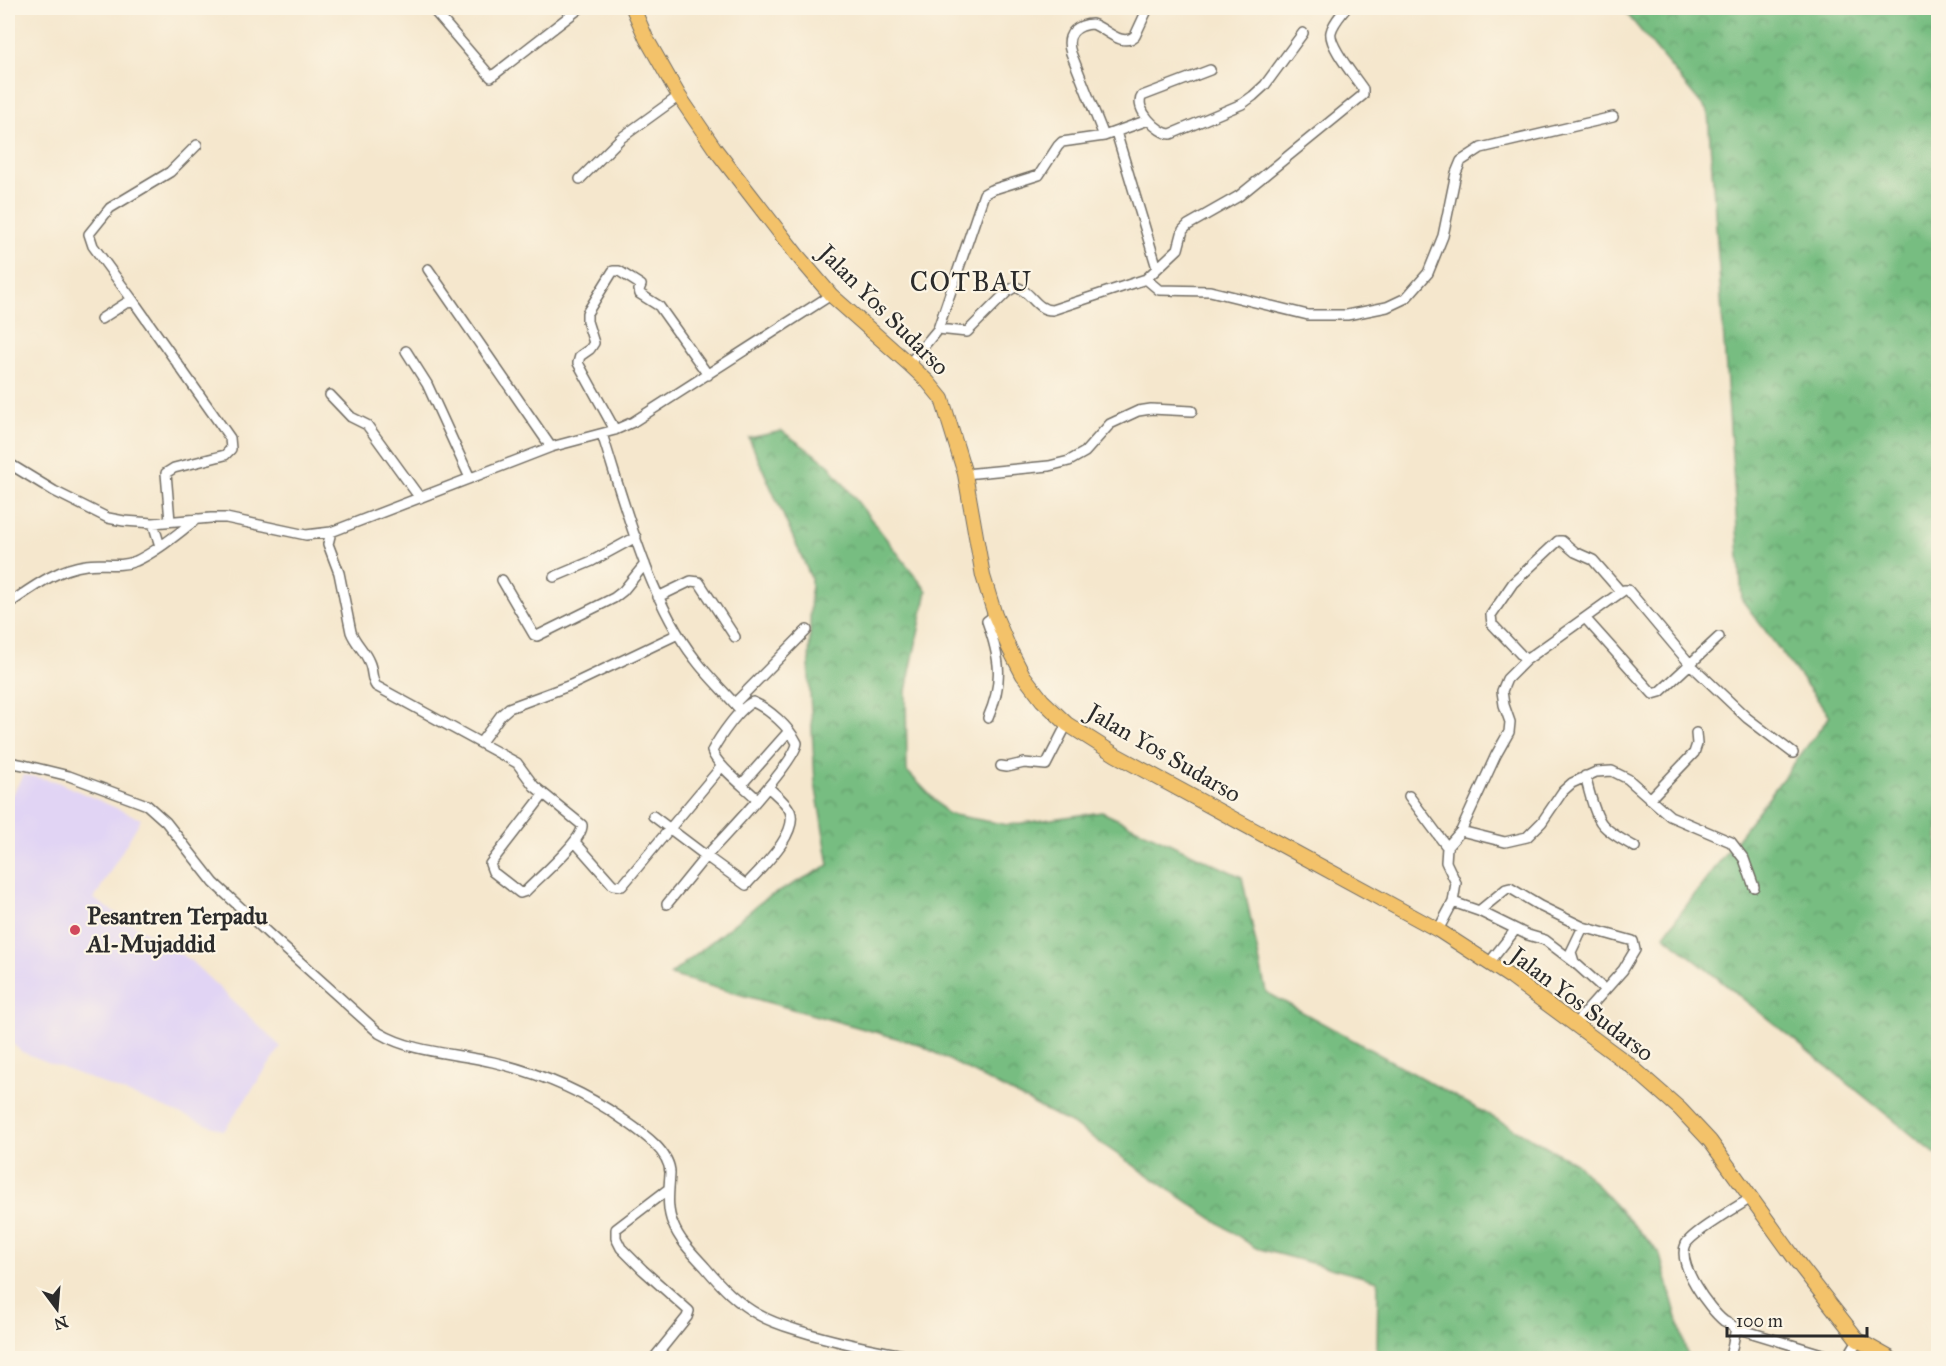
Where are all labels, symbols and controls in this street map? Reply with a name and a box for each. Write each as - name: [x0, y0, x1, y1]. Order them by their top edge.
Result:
- street label: Jalan Yos Sudarso: [810, 236, 956, 382]
- district label: COTBAU: [910, 265, 1032, 298]
- street label: Jalan Yos Sudarso: [1079, 695, 1246, 809]
- place label: Pesantren Terpadu Al-Mujaddid: [85, 901, 268, 959]
- marker: Pesantren Terpadu Al-Mujaddid: [68, 923, 82, 937]
- street label: Jalan Yos Sudarso: [1502, 938, 1660, 1068]
- north arrow: [27, 1279, 87, 1339]
- scale bar: [1727, 1300, 1866, 1338]
- text: 100 m: [1736, 1310, 1783, 1332]
- text: N: [51, 1312, 70, 1334]

